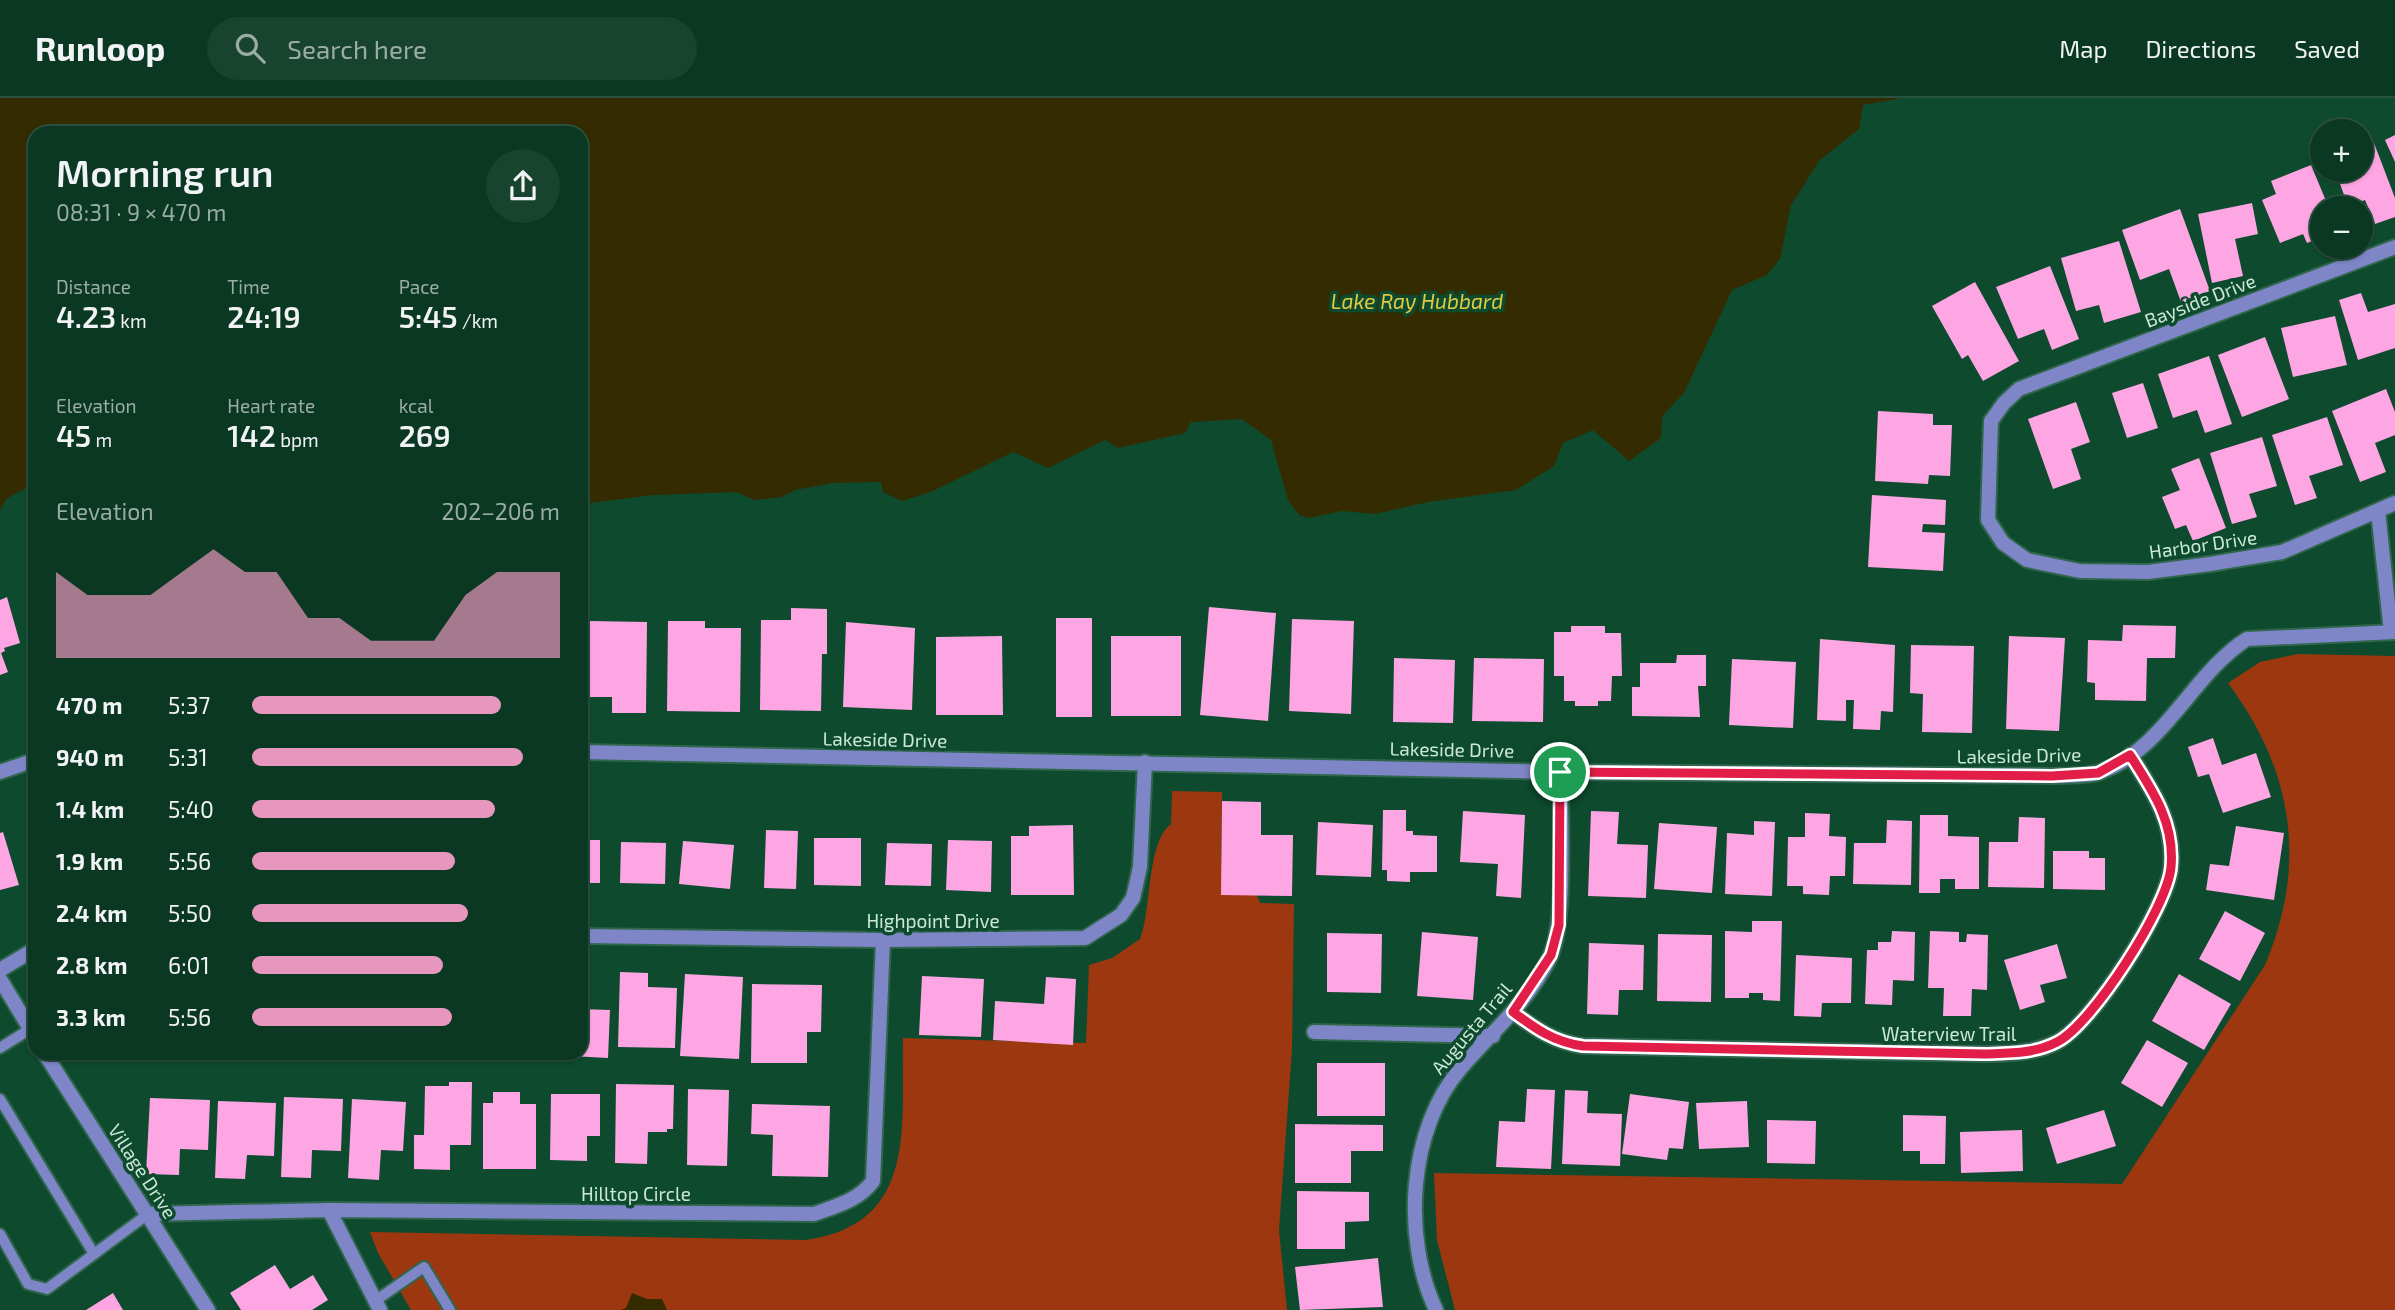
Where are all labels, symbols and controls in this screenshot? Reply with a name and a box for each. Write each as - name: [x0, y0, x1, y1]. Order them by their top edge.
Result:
- search box: [207, 17, 697, 80]
- text: Runloop: [35, 28, 165, 68]
- icon: search: [231, 29, 269, 67]
- text: Search here: [287, 33, 427, 64]
- text: Map: [2059, 34, 2107, 63]
- text: Directions: [2145, 34, 2256, 63]
- text: Saved: [2294, 34, 2360, 63]
- map controls: [2310, 119, 2373, 259]
- button: +: [2310, 119, 2373, 182]
- text: Morning run: [56, 149, 274, 195]
- button: share: [486, 149, 560, 223]
- button: −: [2310, 196, 2373, 259]
- text: 08:31 · 9 × 470 m: [56, 198, 227, 226]
- street label: Bayside Drive: [2141, 268, 2259, 332]
- text: Distance: [56, 275, 131, 298]
- text: Time: [227, 275, 270, 298]
- text: Pace: [399, 275, 440, 298]
- water label: Lake Ray Hubbard: [1331, 288, 1503, 314]
- text: 4.23: [56, 298, 116, 334]
- text: 24:19: [227, 298, 301, 334]
- text: 5:45: [399, 298, 458, 334]
- text: km: [116, 309, 147, 332]
- text: /km: [458, 309, 498, 332]
- text: Elevation: [56, 394, 137, 417]
- text: Heart rate: [227, 394, 315, 417]
- text: kcal: [399, 394, 433, 417]
- text: 45: [56, 417, 91, 453]
- text: 142: [227, 417, 276, 453]
- text: 269: [399, 417, 451, 453]
- text: m: [91, 428, 112, 451]
- text: bpm: [276, 428, 319, 451]
- text: Elevation: [56, 497, 154, 525]
- text: 202–206 m: [441, 497, 560, 525]
- street label: Harbor Drive: [2147, 525, 2259, 563]
- text: 470 m: [56, 691, 123, 719]
- text: 5:37: [168, 691, 210, 719]
- street label: Lakeside Drive: [823, 726, 947, 752]
- street label: Lakeside Drive: [1390, 736, 1514, 762]
- pin: [1530, 742, 1590, 802]
- street label: Lakeside Drive: [1957, 742, 2081, 768]
- text: 940 m: [56, 743, 124, 771]
- text: 5:31: [168, 743, 208, 771]
- icon: arrive: [1541, 753, 1579, 791]
- text: 1.4 km: [56, 795, 124, 823]
- text: 5:40: [168, 795, 214, 823]
- text: 1.9 km: [56, 847, 123, 875]
- text: 5:56: [168, 847, 211, 875]
- text: 2.4 km: [56, 899, 128, 927]
- text: 5:50: [168, 899, 212, 927]
- street label: Highpoint Drive: [866, 909, 1000, 932]
- text: 2.8 km: [56, 951, 127, 979]
- text: 6:01: [168, 951, 210, 979]
- street label: Augusta Trail: [1426, 977, 1516, 1079]
- text: 3.3 km: [56, 1003, 126, 1031]
- text: 5:56: [168, 1003, 211, 1031]
- street label: Waterview Trail: [1881, 1022, 2017, 1045]
- street label: Village Drive: [104, 1119, 182, 1223]
- street label: Hilltop Circle: [581, 1182, 691, 1205]

